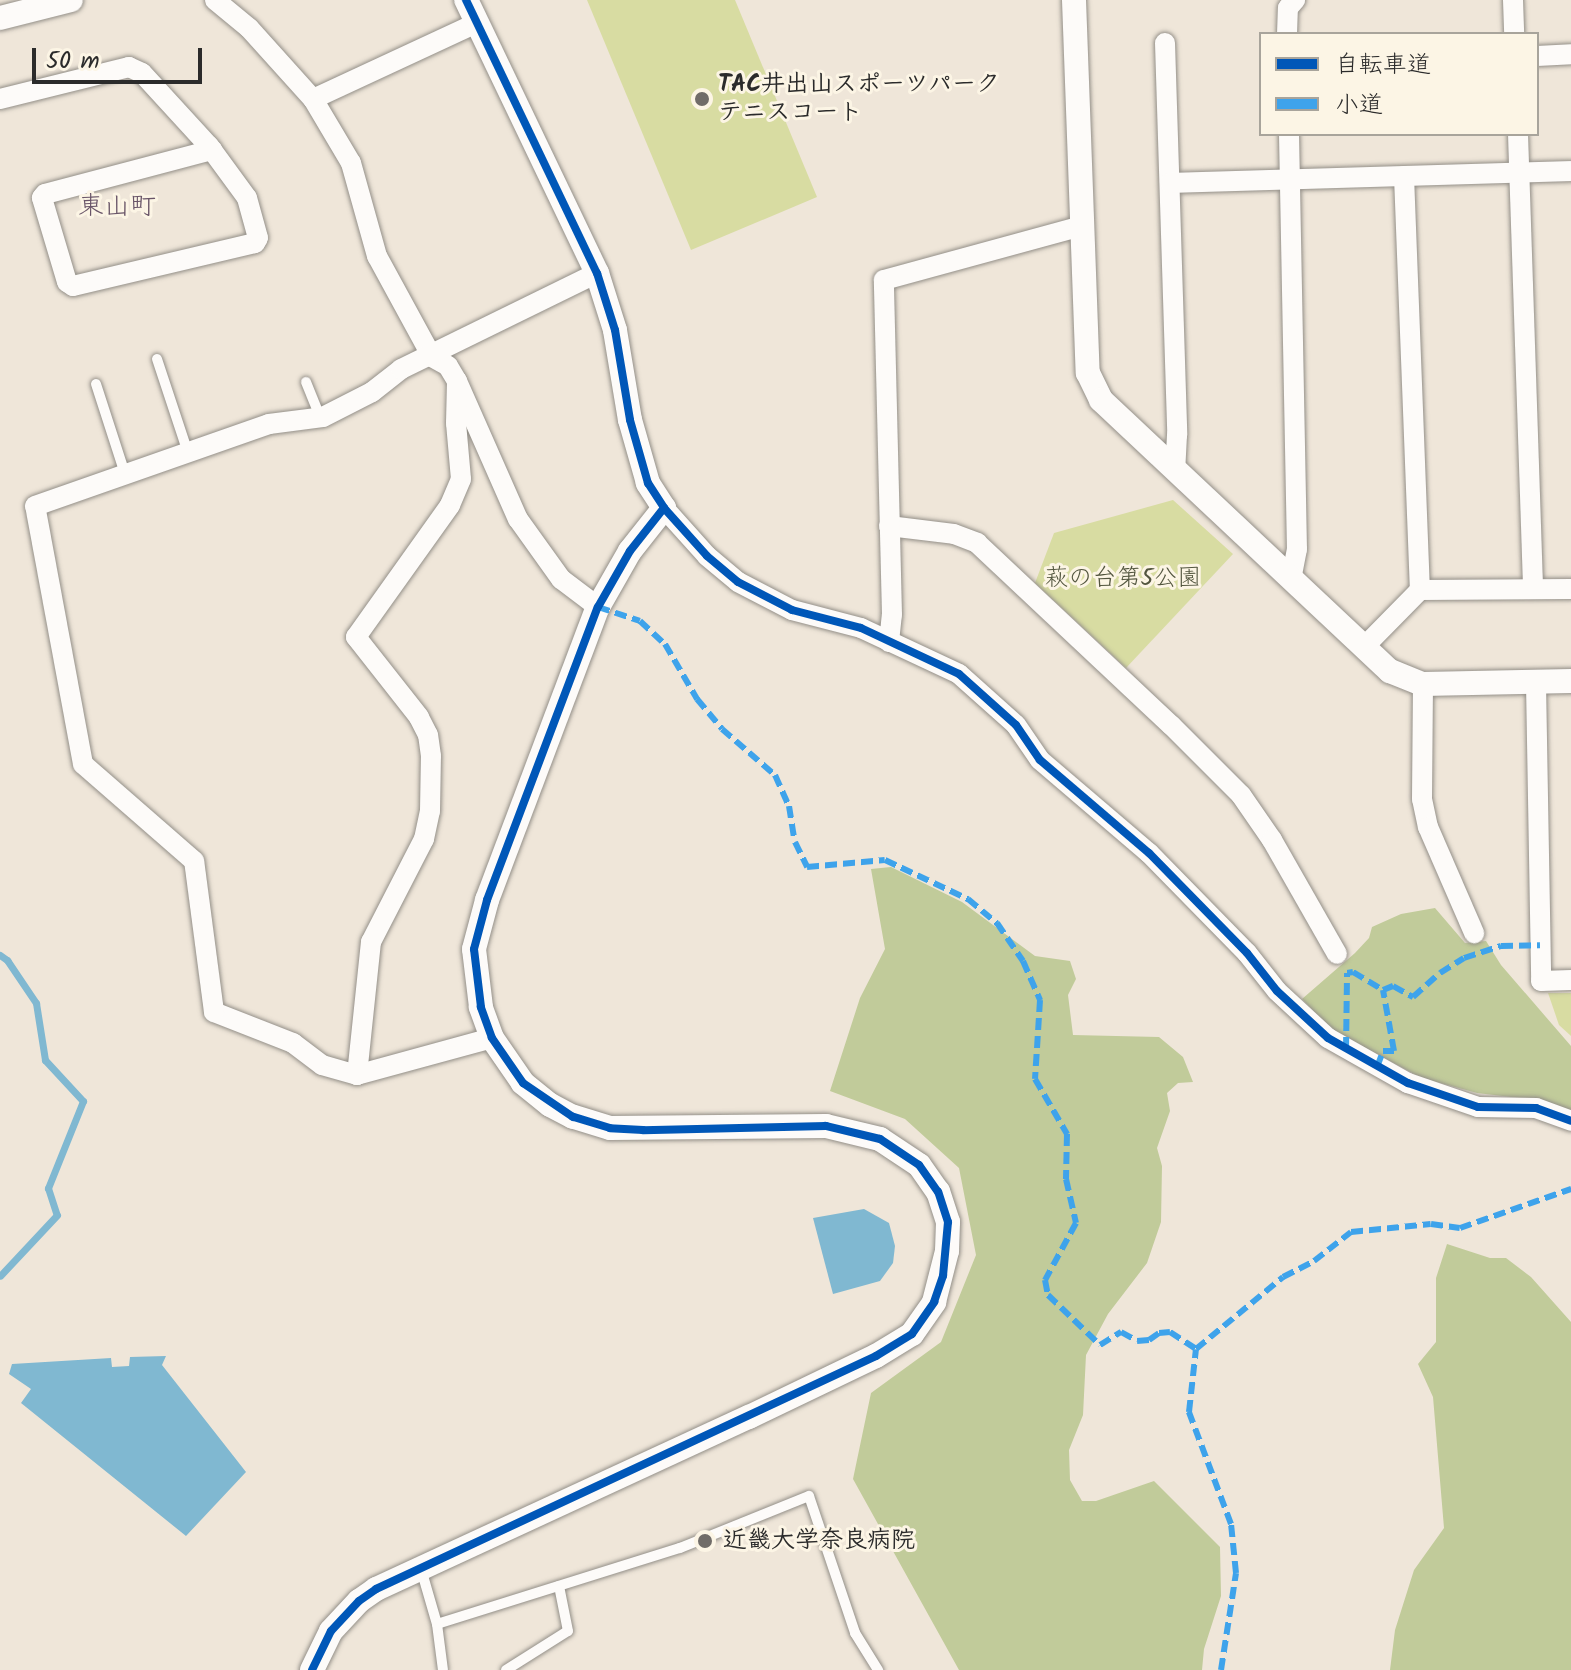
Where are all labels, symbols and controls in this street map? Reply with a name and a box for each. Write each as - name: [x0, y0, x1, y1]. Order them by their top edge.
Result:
- scale bar: [36, 32, 206, 82]
- legend: [1259, 32, 1539, 136]
- text: 50 m: [46, 42, 100, 81]
- text: 自転車道: [1335, 46, 1431, 85]
- place label: TAC井出山スポーツパーク テニスコート: [718, 71, 1001, 127]
- text: 小道: [1335, 86, 1383, 125]
- marker: TAC井出山スポーツパーク テニスコート: [693, 90, 711, 108]
- district label: 東山町: [78, 192, 156, 224]
- park label: 萩の台第5公園: [1045, 565, 1201, 593]
- place label: 近畿大学奈良病院: [723, 1527, 915, 1555]
- marker: 近畿大学奈良病院: [694, 1530, 716, 1552]

